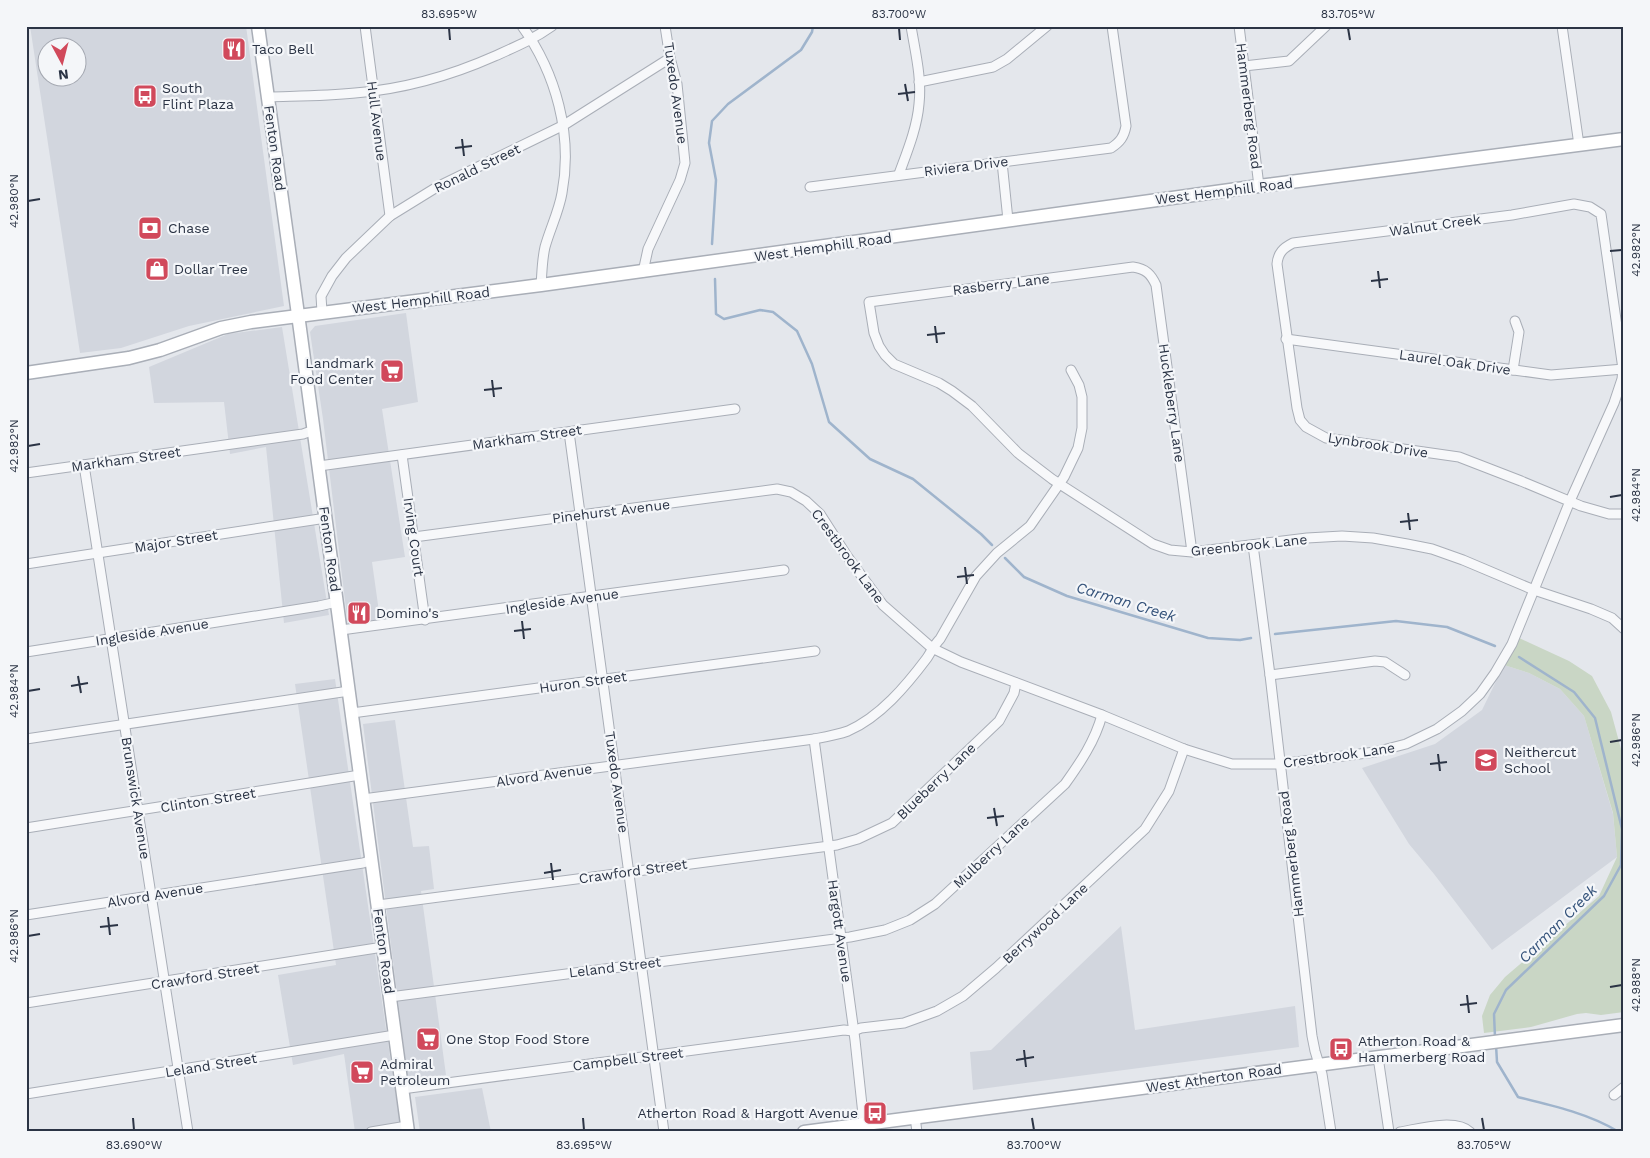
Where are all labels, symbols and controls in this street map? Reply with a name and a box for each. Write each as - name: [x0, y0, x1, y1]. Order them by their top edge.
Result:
- text: 83.695°W: [421, 7, 477, 21]
- text: 83.700°W: [872, 7, 927, 21]
- text: 83.705°W: [1321, 7, 1376, 21]
- restaurant icon: Taco Bell: [221, 36, 247, 62]
- north arrow: [38, 38, 88, 88]
- place label: Taco Bell: [252, 41, 314, 57]
- street label: Tuxedo Avenue: [661, 41, 691, 145]
- street label: Hammerberg Road: [1233, 42, 1265, 170]
- text: N: [57, 66, 70, 83]
- place label: South Flint Plaza: [162, 80, 234, 112]
- street label: Hull Avenue: [364, 80, 390, 162]
- bus stop icon: South Flint Plaza: [132, 83, 158, 109]
- street label: Fenton Road: [261, 104, 289, 192]
- street label: Ronald Street: [431, 140, 523, 196]
- street label: Riviera Drive: [923, 153, 1009, 179]
- text: 42.980°N: [7, 174, 21, 228]
- street label: West Hemphill Road: [1154, 175, 1294, 207]
- street label: Walnut Creek: [1388, 211, 1482, 239]
- bank icon: Chase: [137, 215, 163, 241]
- place label: Chase: [168, 220, 210, 236]
- text: 42.982°N: [1629, 223, 1643, 277]
- street label: West Hemphill Road: [753, 229, 893, 265]
- shop icon: Dollar Tree: [144, 256, 170, 282]
- place label: Dollar Tree: [174, 261, 248, 277]
- street label: Rasberry Lane: [952, 270, 1050, 298]
- street label: West Hemphill Road: [351, 284, 491, 316]
- street label: Huckleberry Lane: [1156, 343, 1188, 463]
- street label: Laurel Oak Drive: [1398, 346, 1512, 378]
- place label: Landmark Food Center: [290, 355, 374, 387]
- supermarket icon: Landmark Food Center: [379, 358, 405, 384]
- text: 42.982°N: [7, 419, 21, 473]
- street label: Markham Street: [471, 421, 583, 453]
- street label: Lynbrook Drive: [1327, 429, 1429, 461]
- street label: Markham Street: [70, 443, 182, 475]
- text: 42.984°N: [1629, 468, 1643, 522]
- street label: Pinehurst Avenue: [551, 496, 671, 526]
- street label: Irving Court: [401, 497, 427, 578]
- street label: Fenton Road: [316, 505, 344, 593]
- street label: Crestbrook Lane: [808, 506, 888, 606]
- street label: Major Street: [133, 526, 219, 555]
- street label: Greenbrook Lane: [1190, 531, 1308, 559]
- water label: Carman Creek: [1074, 578, 1179, 626]
- street label: Ingleside Avenue: [504, 585, 620, 617]
- restaurant icon: Domino's: [346, 600, 372, 626]
- place label: Domino's: [376, 605, 439, 621]
- street label: Ingleside Avenue: [94, 615, 210, 649]
- text: 42.984°N: [7, 664, 21, 718]
- street label: Huron Street: [538, 668, 628, 696]
- text: 42.986°N: [1629, 713, 1643, 767]
- street label: Tuxedo Avenue: [602, 730, 632, 834]
- street label: Brunswick Avenue: [118, 736, 154, 860]
- street label: Blueberry Lane: [893, 739, 979, 823]
- street label: Crestbrook Lane: [1282, 739, 1396, 771]
- place label: Neithercut School: [1504, 744, 1577, 776]
- school or university icon: Neithercut School: [1473, 747, 1499, 773]
- street label: Alvord Avenue: [495, 760, 593, 790]
- street label: Clinton Street: [159, 785, 257, 815]
- street label: Hammerberg Road: [1275, 790, 1307, 918]
- street label: Mulberry Lane: [950, 813, 1032, 891]
- street label: Crawford Street: [578, 855, 688, 887]
- street label: Hargott Avenue: [825, 879, 855, 983]
- street label: Berrywood Lane: [999, 879, 1091, 967]
- street label: Alvord Avenue: [106, 880, 204, 910]
- water label: Carman Creek: [1515, 881, 1601, 967]
- street label: Fenton Road: [370, 907, 398, 995]
- text: 42.986°N: [7, 909, 21, 963]
- street label: Leland Street: [568, 953, 662, 981]
- text: 42.988°N: [1629, 958, 1643, 1012]
- street label: Crawford Street: [150, 960, 260, 992]
- supermarket icon: One Stop Food Store: [415, 1026, 441, 1052]
- place label: One Stop Food Store: [446, 1031, 590, 1047]
- place label: Atherton Road & Hammerberg Road: [1358, 1033, 1485, 1065]
- bus stop icon: Atherton Road & Hammerberg Road: [1328, 1036, 1354, 1062]
- street label: Campbell Street: [572, 1044, 684, 1074]
- street label: Leland Street: [164, 1050, 258, 1080]
- place label: Admiral Petroleum: [380, 1056, 450, 1088]
- supermarket icon: Admiral Petroleum: [349, 1059, 375, 1085]
- street label: West Atherton Road: [1145, 1061, 1283, 1095]
- bus stop icon: Atherton Road & Hargott Avenue: [862, 1100, 888, 1126]
- place label: Atherton Road & Hargott Avenue: [637, 1105, 858, 1121]
- text: 83.690°W: [106, 1138, 163, 1152]
- text: 83.695°W: [556, 1138, 612, 1152]
- text: 83.700°W: [1007, 1138, 1062, 1152]
- text: 83.705°W: [1457, 1138, 1512, 1152]

